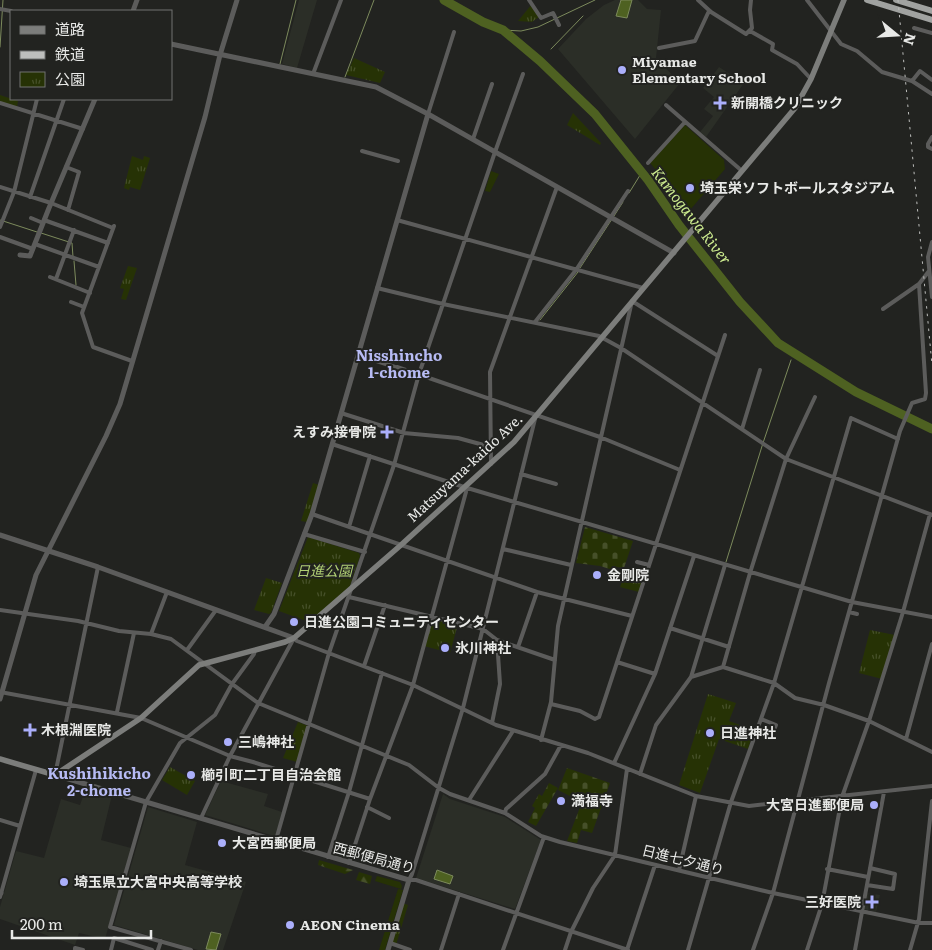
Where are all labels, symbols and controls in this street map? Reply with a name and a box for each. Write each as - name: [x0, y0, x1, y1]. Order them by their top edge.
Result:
- legend: [10, 10, 172, 100]
- north arrow: [872, 10, 922, 60]
- text: 道路: [55, 17, 85, 40]
- text: N: [899, 31, 922, 48]
- text: 鉄道: [55, 42, 85, 65]
- place label: Miyamae Elementary School: [632, 51, 766, 87]
- marker: Miyamae Elementary School: [616, 64, 628, 76]
- text: 公園: [55, 67, 85, 90]
- place label: 新開橋クリニック: [731, 92, 843, 112]
- marker: 新開橋クリニック: [713, 96, 727, 110]
- water label: Kamogawa River: [647, 161, 738, 269]
- place label: 埼玉栄ソフトボールスタジアム: [700, 177, 895, 197]
- marker: 埼玉栄ソフトボールスタジアム: [684, 182, 696, 194]
- district label: Nisshincho 1-chome: [356, 343, 442, 383]
- street label: Matsuyama-kaido Ave.: [402, 408, 526, 526]
- place label: えすみ接骨院: [292, 421, 376, 441]
- marker: えすみ接骨院: [380, 425, 394, 439]
- park label: 日進公園: [296, 560, 354, 580]
- place label: 金剛院: [607, 564, 649, 584]
- marker: 金剛院: [591, 569, 603, 581]
- place label: 日進公園コミュニティセンター: [304, 611, 499, 631]
- marker: 日進公園コミュニティセンター: [288, 616, 300, 628]
- place label: 氷川神社: [455, 637, 511, 657]
- marker: 氷川神社: [439, 642, 451, 654]
- place label: 木根淵医院: [41, 719, 111, 739]
- place label: 日進神社: [720, 722, 776, 742]
- marker: 木根淵医院: [23, 723, 37, 737]
- marker: 日進神社: [704, 727, 716, 739]
- place label: 三嶋神社: [238, 731, 294, 751]
- marker: 三嶋神社: [222, 736, 234, 748]
- district label: Kushihikicho 2-chome: [47, 761, 151, 801]
- place label: 櫛引町二丁目自治会館: [201, 764, 341, 784]
- marker: 櫛引町二丁目自治会館: [185, 769, 197, 781]
- place label: 満福寺: [571, 790, 613, 810]
- place label: 大宮日進郵便局: [766, 794, 864, 814]
- marker: 満福寺: [555, 795, 567, 807]
- marker: 大宮日進郵便局: [868, 799, 880, 811]
- place label: 大宮西郵便局: [232, 832, 316, 852]
- marker: 大宮西郵便局: [216, 837, 228, 849]
- street label: 西郵便局通り: [331, 837, 417, 878]
- street label: 日進七夕通り: [640, 839, 726, 879]
- place label: 埼玉県立大宮中央高等学校: [74, 871, 242, 891]
- marker: 埼玉県立大宮中央高等学校: [58, 876, 70, 888]
- place label: 三好医院: [805, 891, 861, 911]
- marker: 三好医院: [865, 895, 879, 909]
- scale bar: [12, 908, 151, 940]
- text: 200 m: [20, 912, 63, 935]
- place label: AEON Cinema: [300, 914, 401, 934]
- marker: AEON Cinema: [284, 919, 296, 931]

